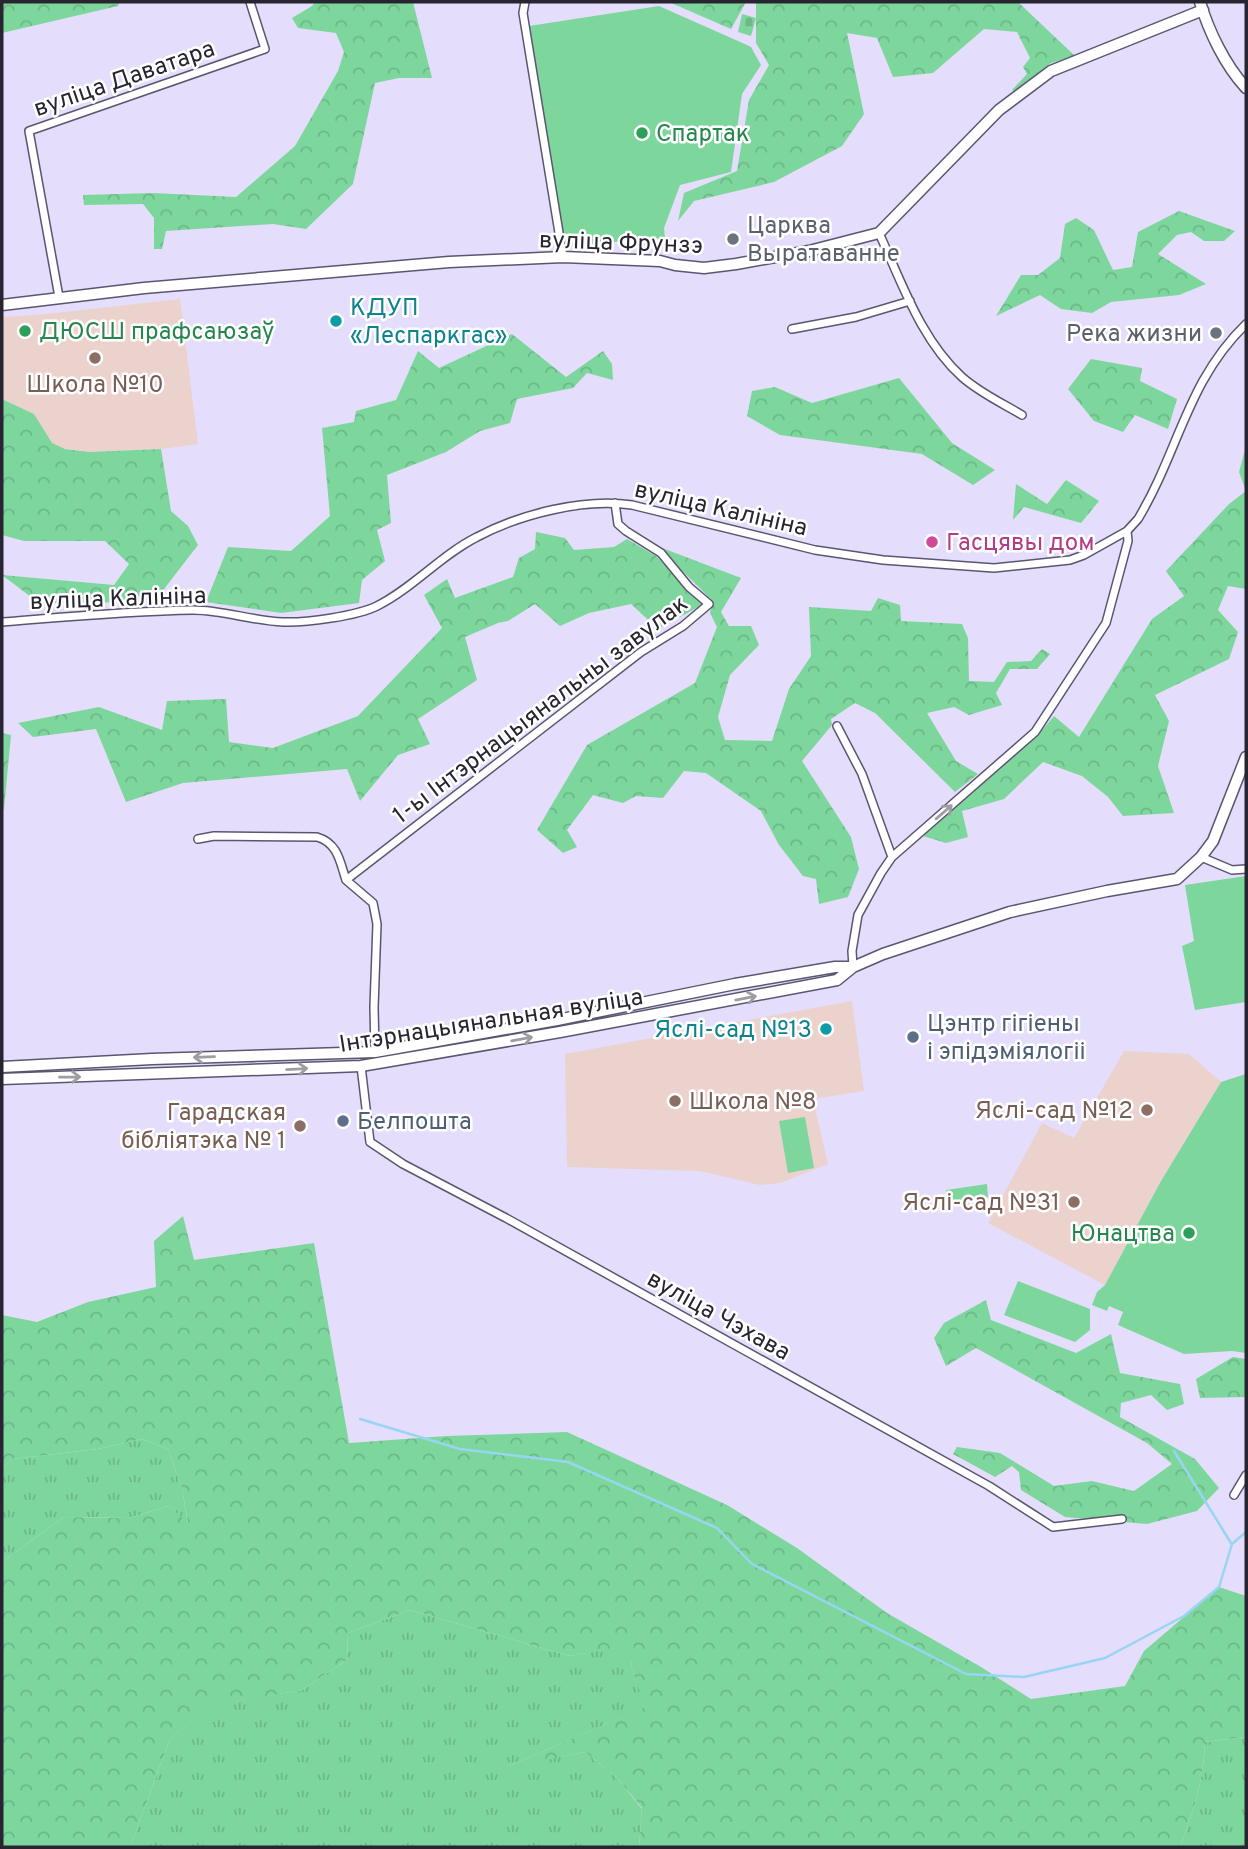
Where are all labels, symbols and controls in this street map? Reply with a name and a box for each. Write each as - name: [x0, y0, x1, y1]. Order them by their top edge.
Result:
- street label: вуліца Даватара: [30, 35, 219, 125]
- place label: Спартак: [656, 120, 750, 150]
- marker: Спартак: [634, 125, 650, 141]
- place label: Царква Выратаванне: [747, 212, 900, 270]
- street label: вуліца Фрунзэ: [538, 226, 703, 262]
- marker: Царква Выратаванне: [725, 231, 741, 247]
- place label: КДУП «Леспаркгас»: [350, 294, 507, 352]
- marker: КДУП «Леспаркгас»: [328, 313, 344, 329]
- place label: ДЮСШ прафсаюзаў: [39, 318, 274, 348]
- place label: Река жизни: [1066, 320, 1202, 350]
- marker: ДЮСШ прафсаюзаў: [17, 323, 33, 339]
- marker: Река жизни: [1208, 325, 1224, 341]
- marker: Школа №10: [87, 350, 103, 366]
- place label: Школа №10: [26, 371, 164, 401]
- street label: вуліца Калініна: [631, 475, 810, 544]
- place label: Гасцявы дом: [946, 529, 1094, 559]
- marker: Гасцявы дом: [924, 534, 940, 550]
- street label: вуліца Калініна: [29, 582, 207, 618]
- street label: 1-ы Інтэрнацыянальны завулак: [388, 590, 695, 831]
- one-way arrow: [935, 804, 953, 820]
- street label: Інтэрнацыянальная вуліца: [337, 983, 645, 1061]
- one-way arrow: [734, 990, 757, 1004]
- place label: Цэнтр гігіены і эпідэміялогіі: [927, 1010, 1086, 1068]
- place label: Яслі-сад №13: [654, 1016, 812, 1046]
- marker: Яслі-сад №13: [818, 1021, 834, 1037]
- marker: Цэнтр гігіены і эпідэміялогіі: [905, 1029, 921, 1045]
- one-way arrow: [510, 1032, 533, 1045]
- one-way arrow: [193, 1051, 216, 1064]
- one-way arrow: [286, 1063, 309, 1076]
- one-way arrow: [58, 1070, 81, 1084]
- place label: Школа №8: [689, 1088, 817, 1118]
- marker: Школа №8: [667, 1093, 683, 1109]
- place label: Яслі-сад №12: [975, 1097, 1133, 1127]
- place label: Гарадская бібліятэка № 1: [121, 1099, 286, 1157]
- marker: Яслі-сад №12: [1139, 1102, 1155, 1118]
- place label: Белпошта: [357, 1108, 472, 1138]
- marker: Белпошта: [335, 1113, 351, 1129]
- marker: Гарадская бібліятэка № 1: [292, 1118, 308, 1134]
- place label: Яслі-сад №31: [902, 1189, 1060, 1219]
- marker: Яслі-сад №31: [1066, 1194, 1082, 1210]
- place label: Юнацтва: [1071, 1220, 1175, 1250]
- marker: Юнацтва: [1181, 1225, 1197, 1241]
- street label: вуліца Чэхава: [641, 1265, 795, 1369]

